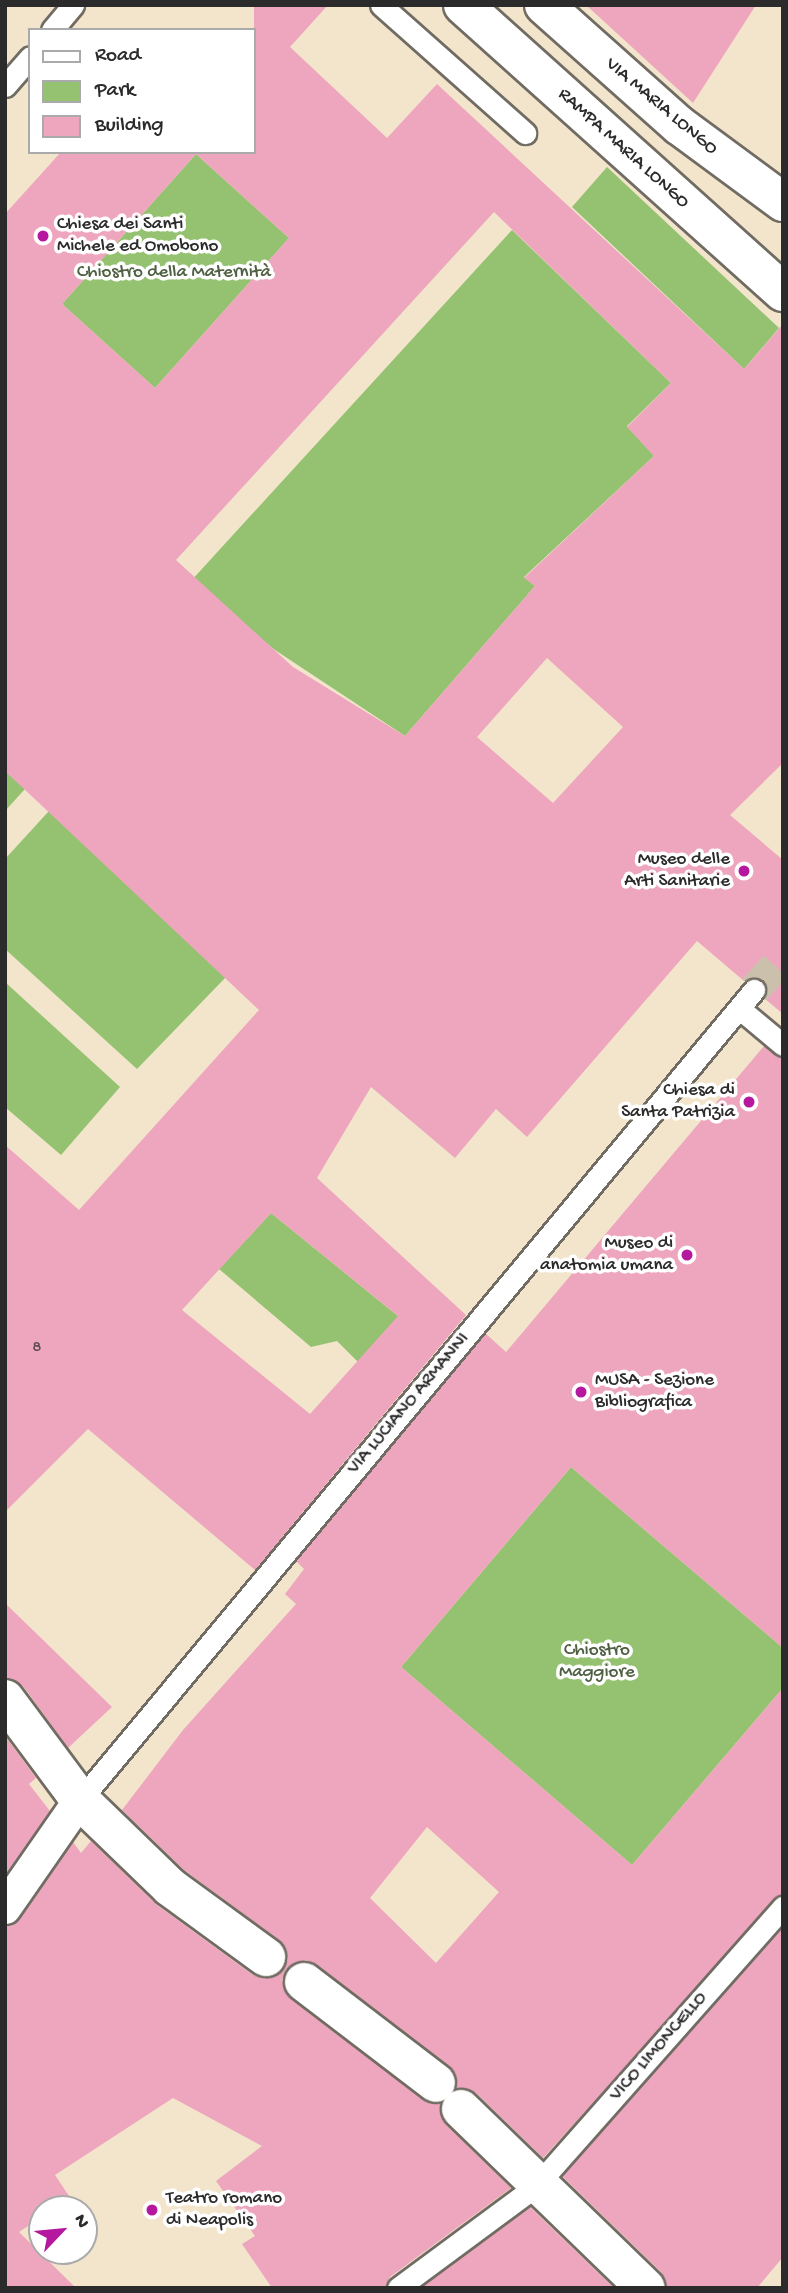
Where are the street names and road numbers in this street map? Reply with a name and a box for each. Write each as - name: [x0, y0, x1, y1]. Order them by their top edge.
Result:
- street label: VIA MARIA LONGO: [600, 53, 722, 161]
- street label: RAMPA MARIA LONGO: [552, 84, 694, 214]
- street label: VIA LUCIANO ARMANNI: [343, 1328, 475, 1480]
- street label: VICO LIMONCELLO: [605, 1988, 713, 2106]

